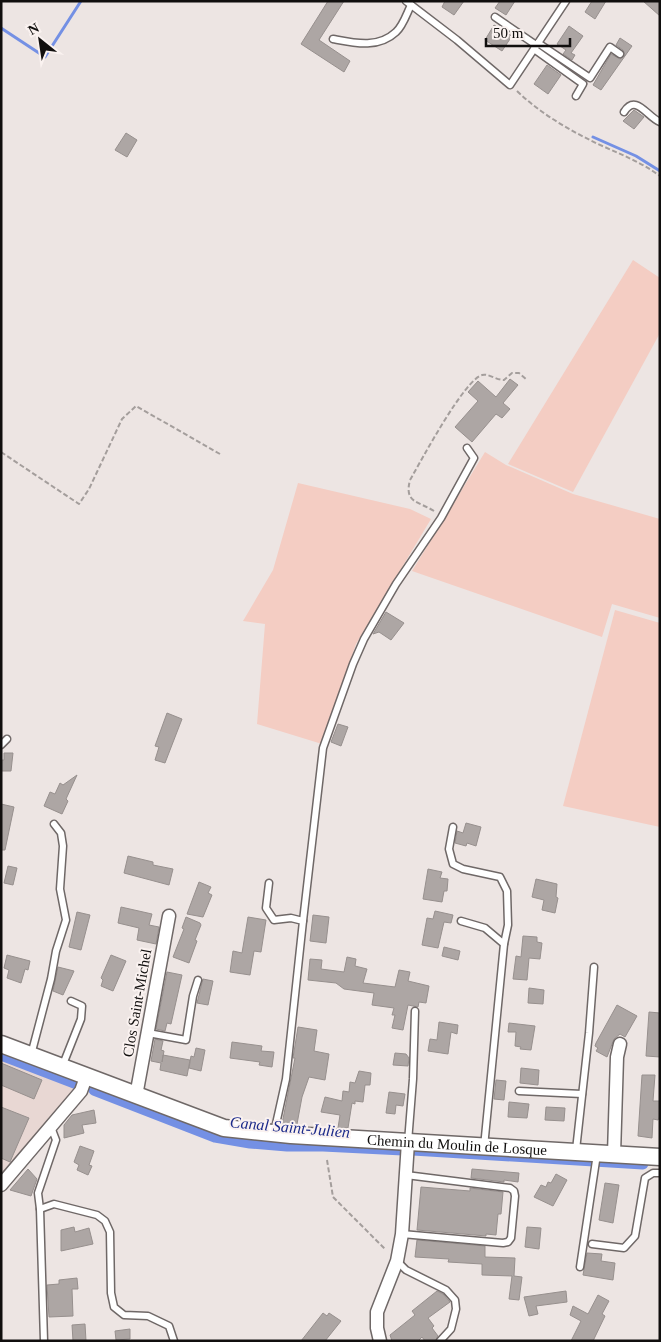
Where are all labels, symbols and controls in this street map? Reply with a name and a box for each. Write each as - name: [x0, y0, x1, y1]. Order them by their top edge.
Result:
- north arrow: [15, 15, 65, 65]
- scale bar: [486, 15, 570, 47]
- text: N: [26, 20, 42, 38]
- text: 50 m: [493, 25, 524, 41]
- street label: Clos Saint-Michel: [120, 948, 154, 1058]
- water label: Canal Saint-Julien: [229, 1113, 351, 1141]
- street label: Chemin du Moulin de Losque: [367, 1132, 548, 1158]

